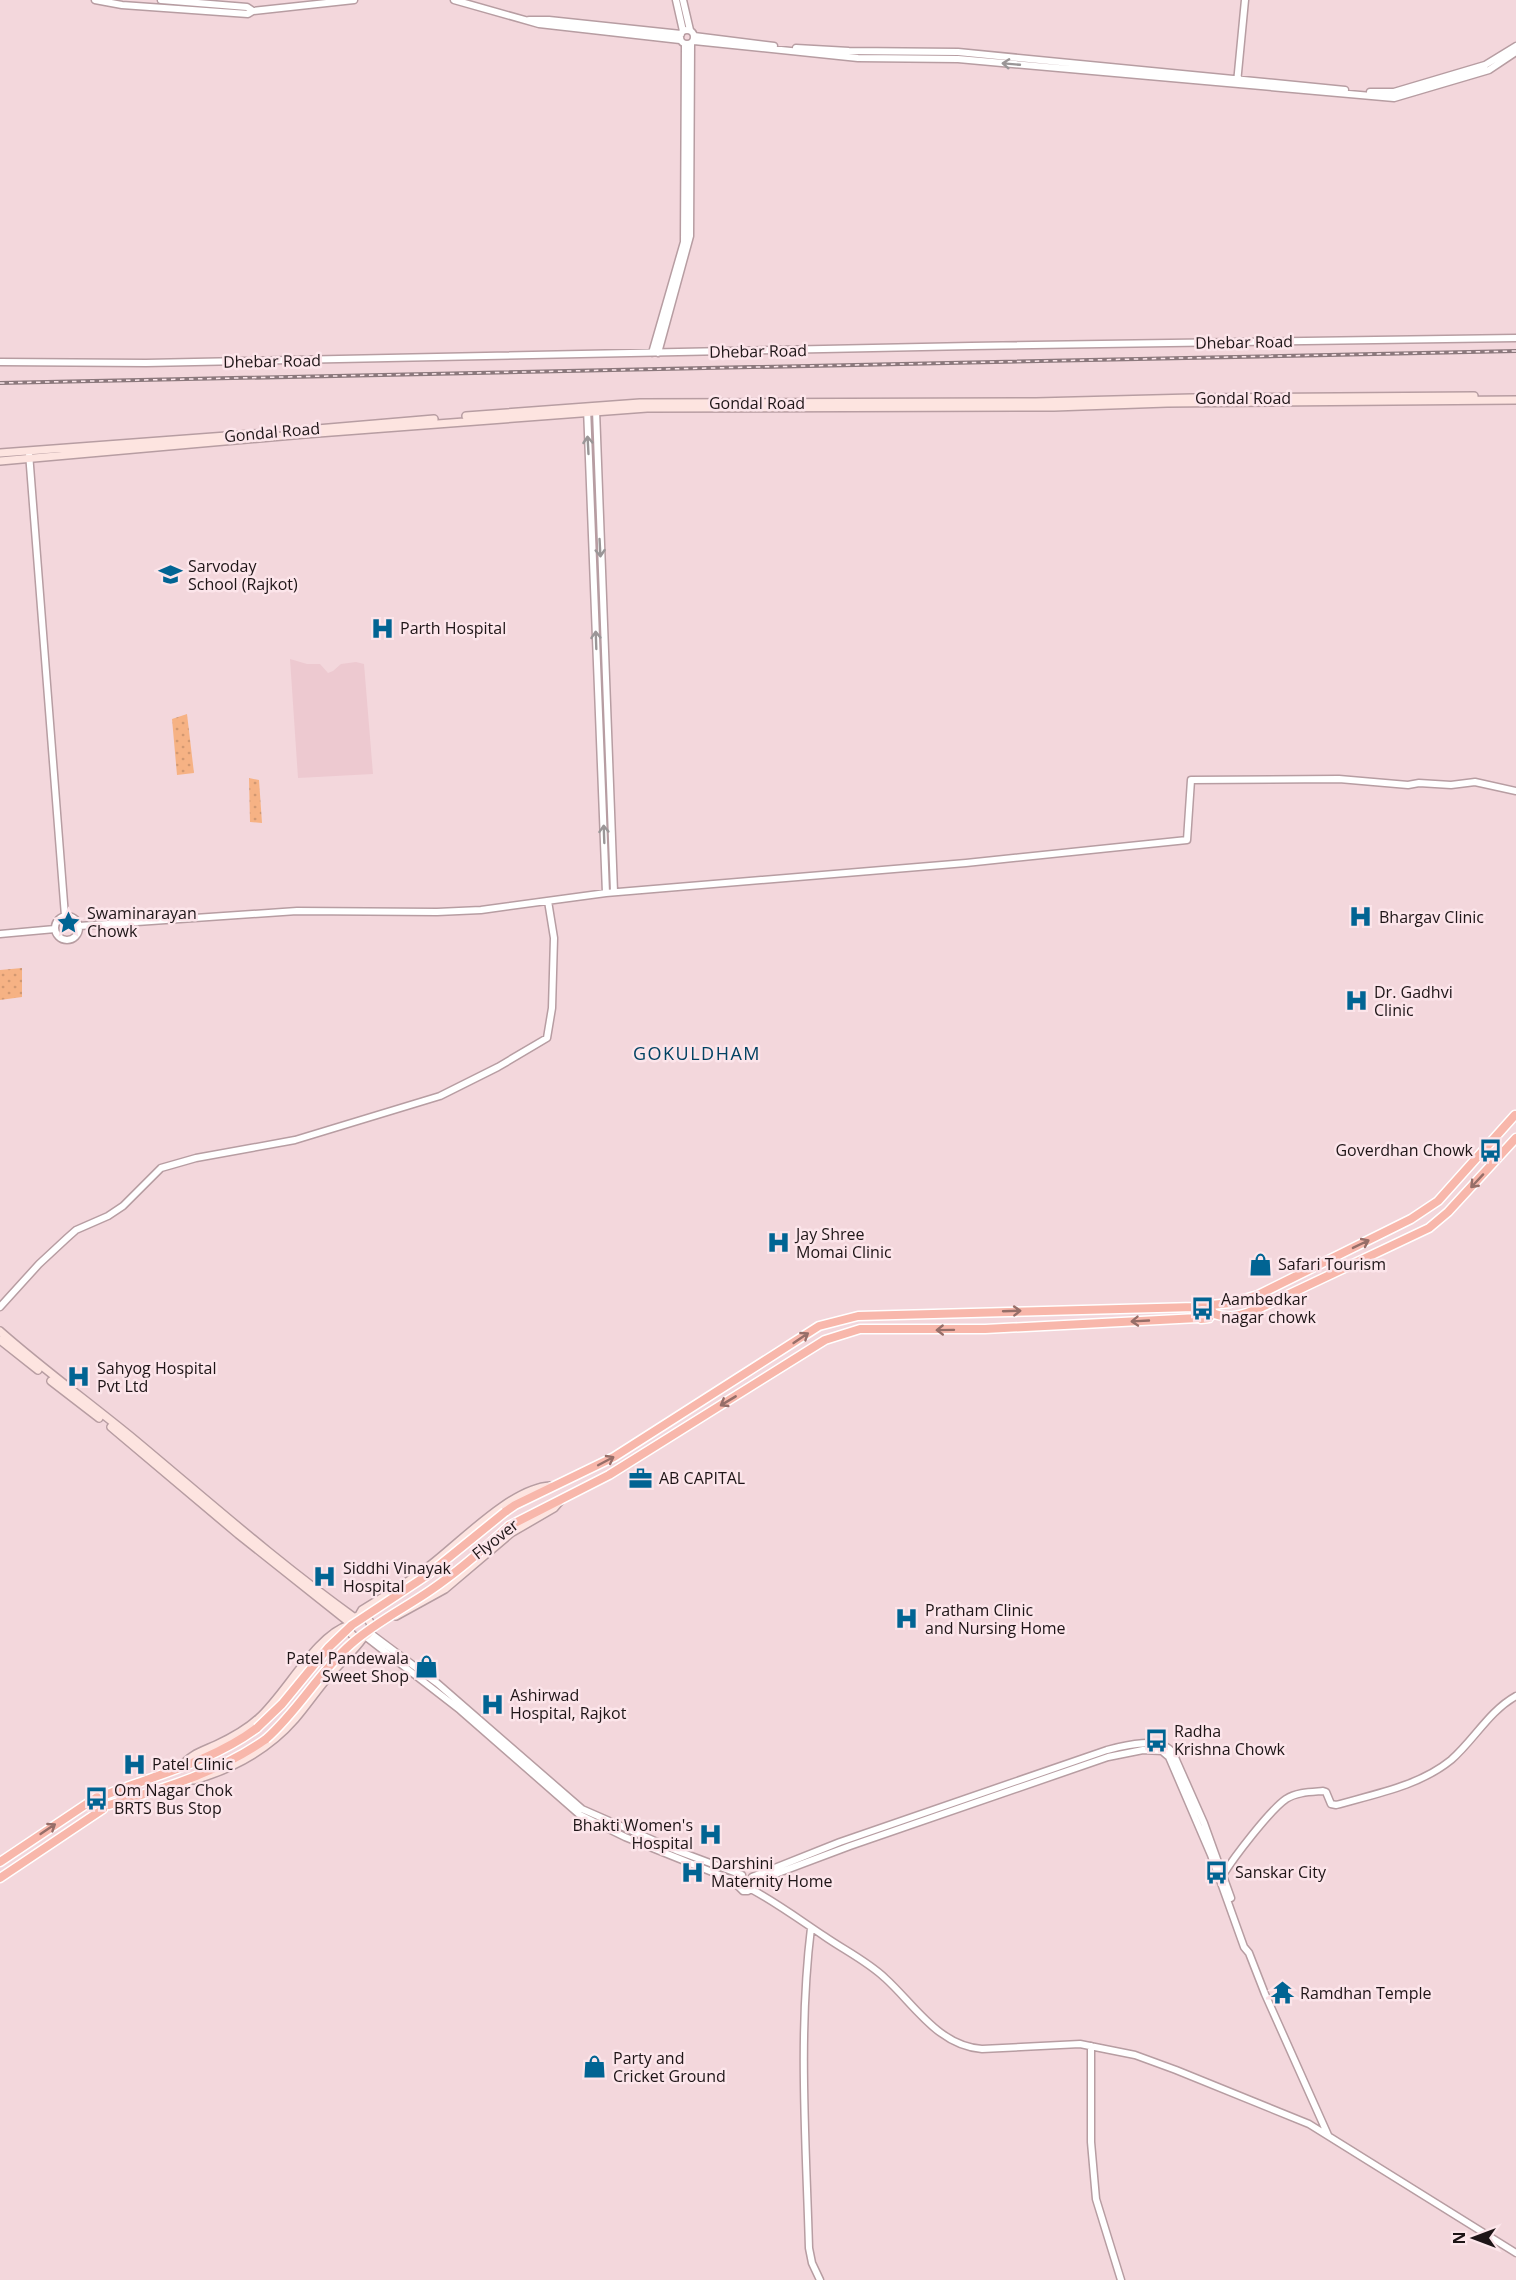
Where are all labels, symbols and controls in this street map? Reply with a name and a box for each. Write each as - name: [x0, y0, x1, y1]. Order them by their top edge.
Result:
- one-way arrow: [1002, 58, 1022, 69]
- street label: Dhebar Road: [1195, 330, 1293, 354]
- street label: Dhebar Road: [709, 339, 807, 363]
- street label: Dhebar Road: [223, 349, 321, 373]
- street label: Gondal Road: [1195, 387, 1291, 409]
- street label: Gondal Road: [709, 392, 805, 414]
- street label: Gondal Road: [223, 417, 321, 447]
- one-way arrow: [583, 435, 594, 455]
- one-way arrow: [595, 538, 606, 558]
- place label: Sarvoday School (Rajkot): [188, 555, 298, 595]
- school or university icon: Sarvoday School (Rajkot): [157, 562, 183, 588]
- hospital icon: Parth Hospital: [369, 615, 395, 641]
- place label: Parth Hospital: [400, 617, 506, 639]
- one-way arrow: [590, 630, 601, 650]
- one-way arrow: [598, 825, 609, 845]
- place label: Swaminarayan Chowk: [87, 902, 197, 942]
- hospital icon: Bhargav Clinic: [1348, 904, 1374, 930]
- place label: Bhargav Clinic: [1379, 906, 1484, 928]
- place icon: Swaminarayan Chowk: [56, 909, 82, 935]
- place label: Dr. Gadhvi Clinic: [1374, 981, 1453, 1021]
- hospital icon: Dr. Gadhvi Clinic: [1343, 988, 1369, 1014]
- district label: GOKULDHAM: [633, 1041, 761, 1065]
- bus stop icon: Goverdhan Chowk: [1478, 1137, 1504, 1163]
- place label: Goverdhan Chowk: [1335, 1139, 1474, 1161]
- one-way arrow: [1470, 1173, 1484, 1188]
- place label: Jay Shree Momai Clinic: [794, 1223, 892, 1263]
- hospital icon: Jay Shree Momai Clinic: [765, 1230, 791, 1256]
- one-way arrow: [1352, 1237, 1370, 1249]
- shop icon: Safari Tourism: [1247, 1251, 1273, 1277]
- place label: Safari Tourism: [1278, 1253, 1386, 1275]
- place label: Aambedkar nagar chowk: [1221, 1288, 1316, 1328]
- bus stop icon: Aambedkar nagar chowk: [1190, 1295, 1216, 1321]
- one-way arrow: [1002, 1306, 1022, 1317]
- one-way arrow: [1131, 1316, 1151, 1327]
- one-way arrow: [936, 1324, 956, 1336]
- one-way arrow: [793, 1332, 809, 1344]
- place label: Sahyog Hospital Pvt Ltd: [97, 1357, 216, 1397]
- hospital icon: Sahyog Hospital Pvt Ltd: [66, 1364, 92, 1390]
- one-way arrow: [720, 1396, 737, 1408]
- one-way arrow: [597, 1455, 615, 1466]
- office icon: AB CAPITAL: [628, 1465, 654, 1491]
- place label: AB CAPITAL: [659, 1467, 745, 1489]
- street label: Flyover: [467, 1514, 523, 1564]
- place label: Siddhi Vinayak Hospital: [343, 1557, 452, 1597]
- hospital icon: Siddhi Vinayak Hospital: [312, 1564, 338, 1590]
- place label: Pratham Clinic and Nursing Home: [925, 1599, 1066, 1639]
- hospital icon: Pratham Clinic and Nursing Home: [894, 1606, 920, 1632]
- place label: Patel Pandewala Sweet Shop: [286, 1647, 409, 1687]
- shop icon: Patel Pandewala Sweet Shop: [414, 1654, 440, 1680]
- place label: Ashirwad Hospital, Rajkot: [510, 1684, 627, 1724]
- hospital icon: Ashirwad Hospital, Rajkot: [479, 1691, 505, 1717]
- place label: Radha Krishna Chowk: [1174, 1720, 1286, 1760]
- bus stop icon: Radha Krishna Chowk: [1143, 1727, 1169, 1753]
- hospital icon: Patel Clinic: [121, 1751, 147, 1777]
- place label: Patel Clinic: [152, 1753, 233, 1775]
- place label: Om Nagar Chok BRTS Bus Stop: [114, 1779, 233, 1819]
- bus stop icon: Om Nagar Chok BRTS Bus Stop: [83, 1786, 109, 1812]
- place label: Bhakti Women's Hospital: [573, 1814, 693, 1854]
- hospital icon: Bhakti Women's Hospital: [698, 1821, 724, 1847]
- one-way arrow: [39, 1822, 56, 1834]
- place label: Darshini Maternity Home: [711, 1852, 832, 1892]
- hospital icon: Darshini Maternity Home: [680, 1859, 706, 1885]
- bus stop icon: Sanskar City: [1204, 1859, 1230, 1885]
- place label: Sanskar City: [1235, 1861, 1327, 1883]
- temple icon: Ramdhan Temple: [1269, 1980, 1295, 2006]
- place label: Ramdhan Temple: [1300, 1982, 1431, 2004]
- place label: Party and Cricket Ground: [613, 2047, 726, 2087]
- shop icon: Party and Cricket Ground: [582, 2054, 608, 2080]
- north arrow: [1444, 2208, 1504, 2268]
- text: N: [1448, 2231, 1470, 2245]

